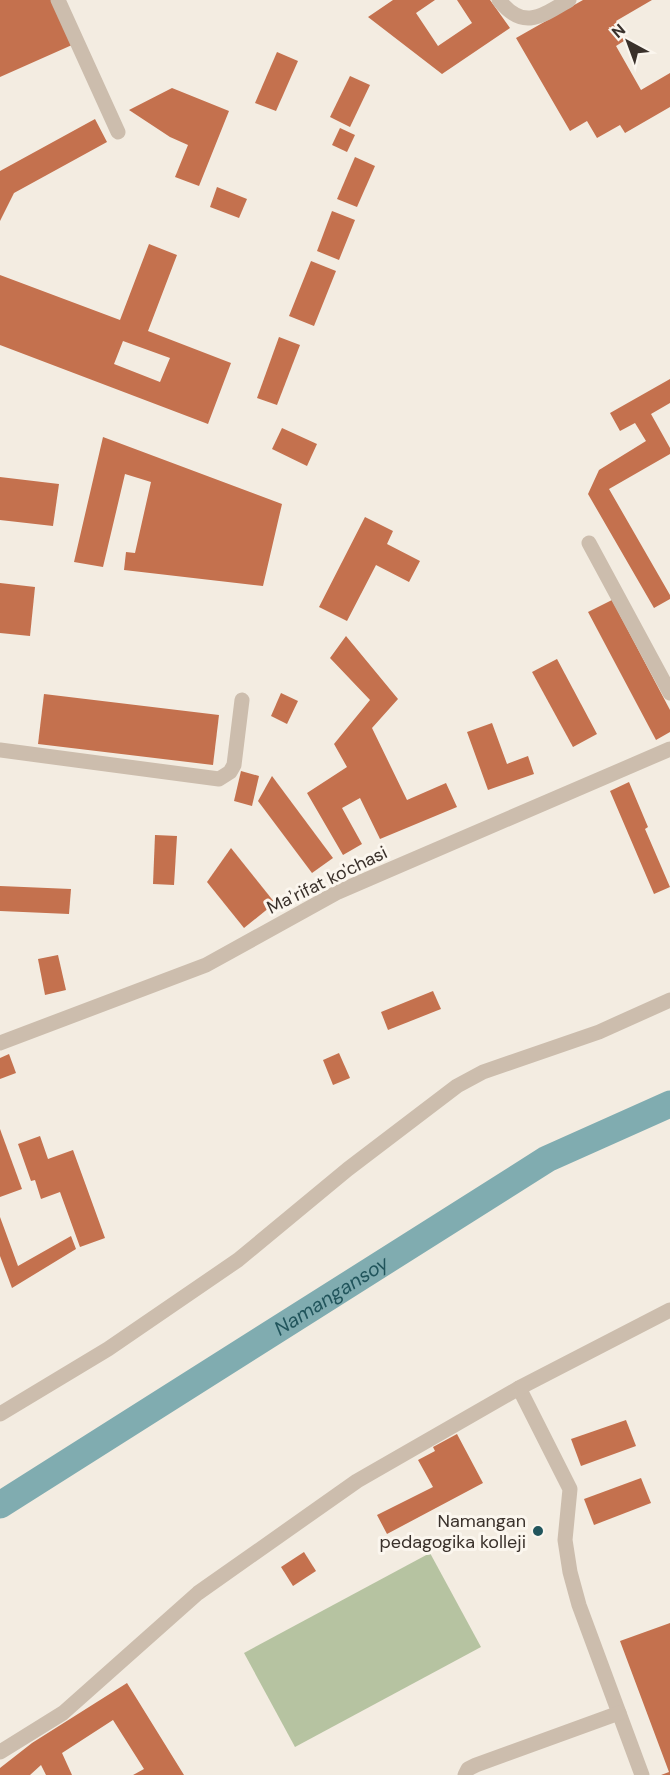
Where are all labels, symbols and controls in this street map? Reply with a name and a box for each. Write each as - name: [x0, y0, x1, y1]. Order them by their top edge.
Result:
- north arrow: [598, 12, 658, 72]
- text: N: [607, 19, 630, 43]
- street label: Maʼrifat ko'chasi: [263, 840, 391, 920]
- water label: Namangansoy: [269, 1249, 394, 1341]
- place label: Namangan pedagogika kolleji: [379, 1509, 526, 1554]
- marker: Namangan pedagogika kolleji: [531, 1524, 545, 1538]

